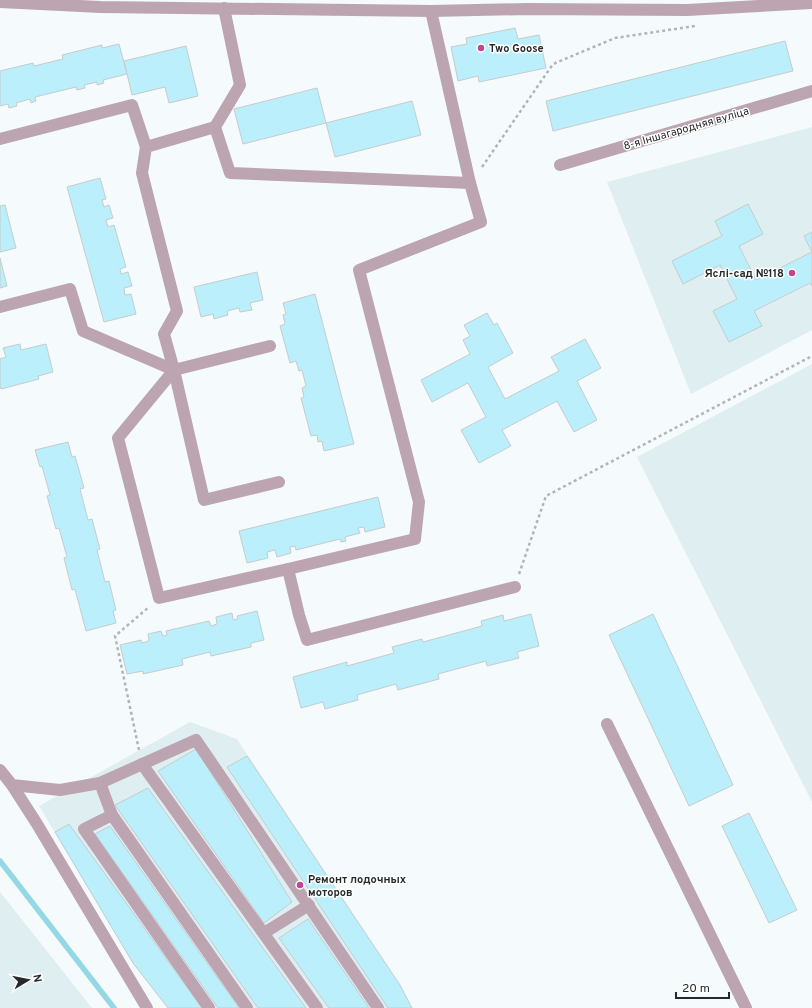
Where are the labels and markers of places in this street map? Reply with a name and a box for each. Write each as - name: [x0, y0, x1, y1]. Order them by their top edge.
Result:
- place label: Two Goose: [489, 42, 544, 56]
- marker: Two Goose: [476, 43, 486, 53]
- place label: Яслі-сад №118: [704, 267, 784, 281]
- marker: Яслі-сад №118: [787, 268, 797, 278]
- place label: Ремонт лодочных моторов: [308, 873, 407, 900]
- marker: Ремонт лодочных моторов: [295, 880, 305, 890]

